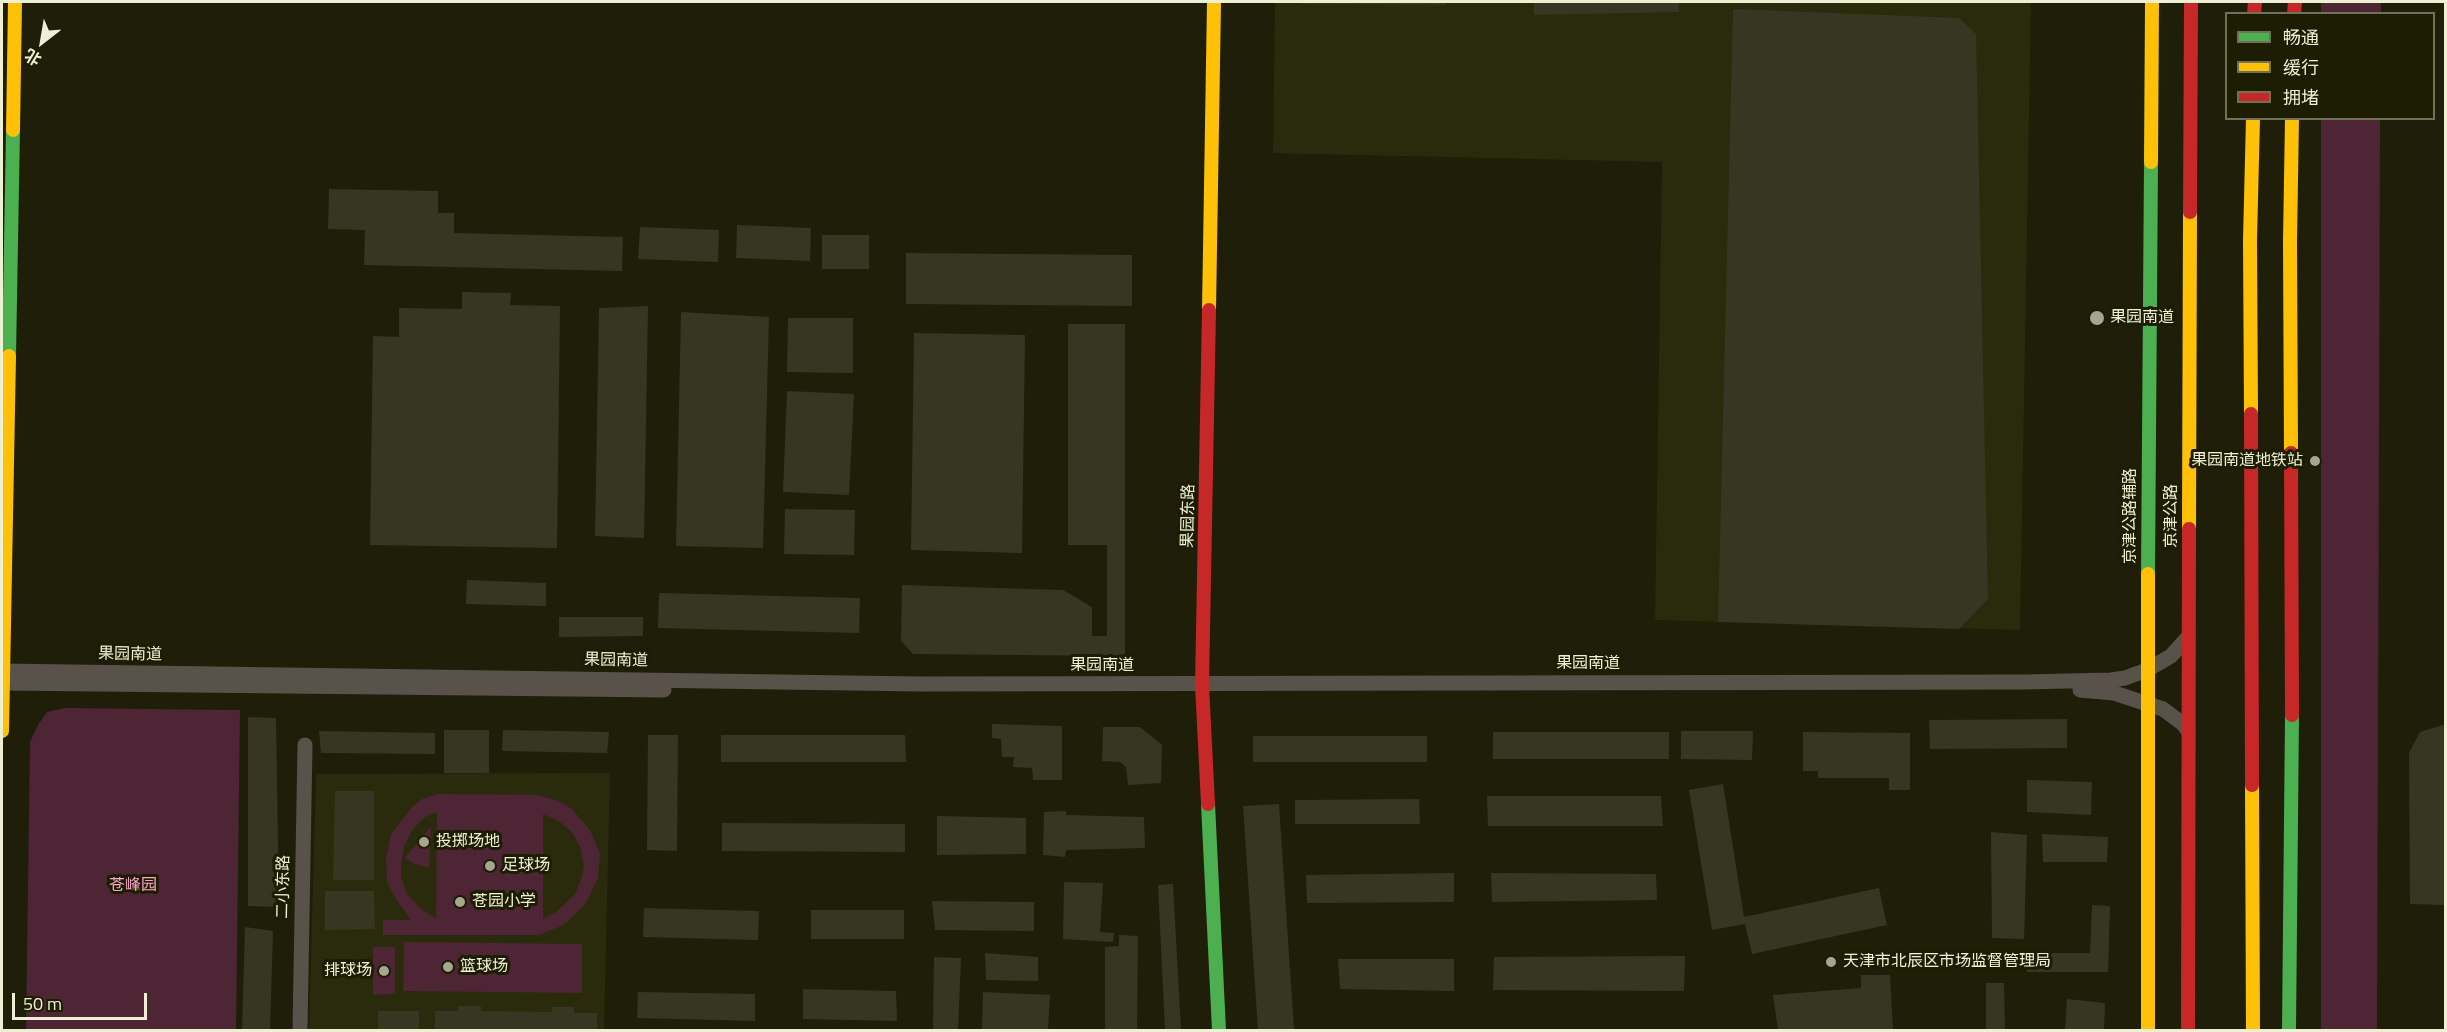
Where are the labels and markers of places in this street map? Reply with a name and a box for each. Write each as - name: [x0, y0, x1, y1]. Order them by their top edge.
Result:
- place label: 果园南道: [2110, 308, 2174, 328]
- marker: 果园南道: [2088, 309, 2106, 327]
- place label: 果园南道地铁站: [2191, 451, 2303, 471]
- marker: 果园南道地铁站: [2308, 454, 2322, 468]
- place label: 投掷场地: [436, 832, 500, 852]
- marker: 投掷场地: [417, 835, 431, 849]
- place label: 足球场: [502, 856, 550, 876]
- marker: 足球场: [483, 859, 497, 873]
- place label: 苍园小学: [472, 892, 536, 912]
- marker: 苍园小学: [453, 895, 467, 909]
- place label: 天津市北辰区市场监督管理局: [1843, 952, 2051, 972]
- marker: 天津市北辰区市场监督管理局: [1824, 955, 1838, 969]
- place label: 篮球场: [460, 957, 508, 977]
- marker: 篮球场: [441, 960, 455, 974]
- place label: 排球场: [324, 961, 372, 981]
- marker: 排球场: [377, 964, 391, 978]

